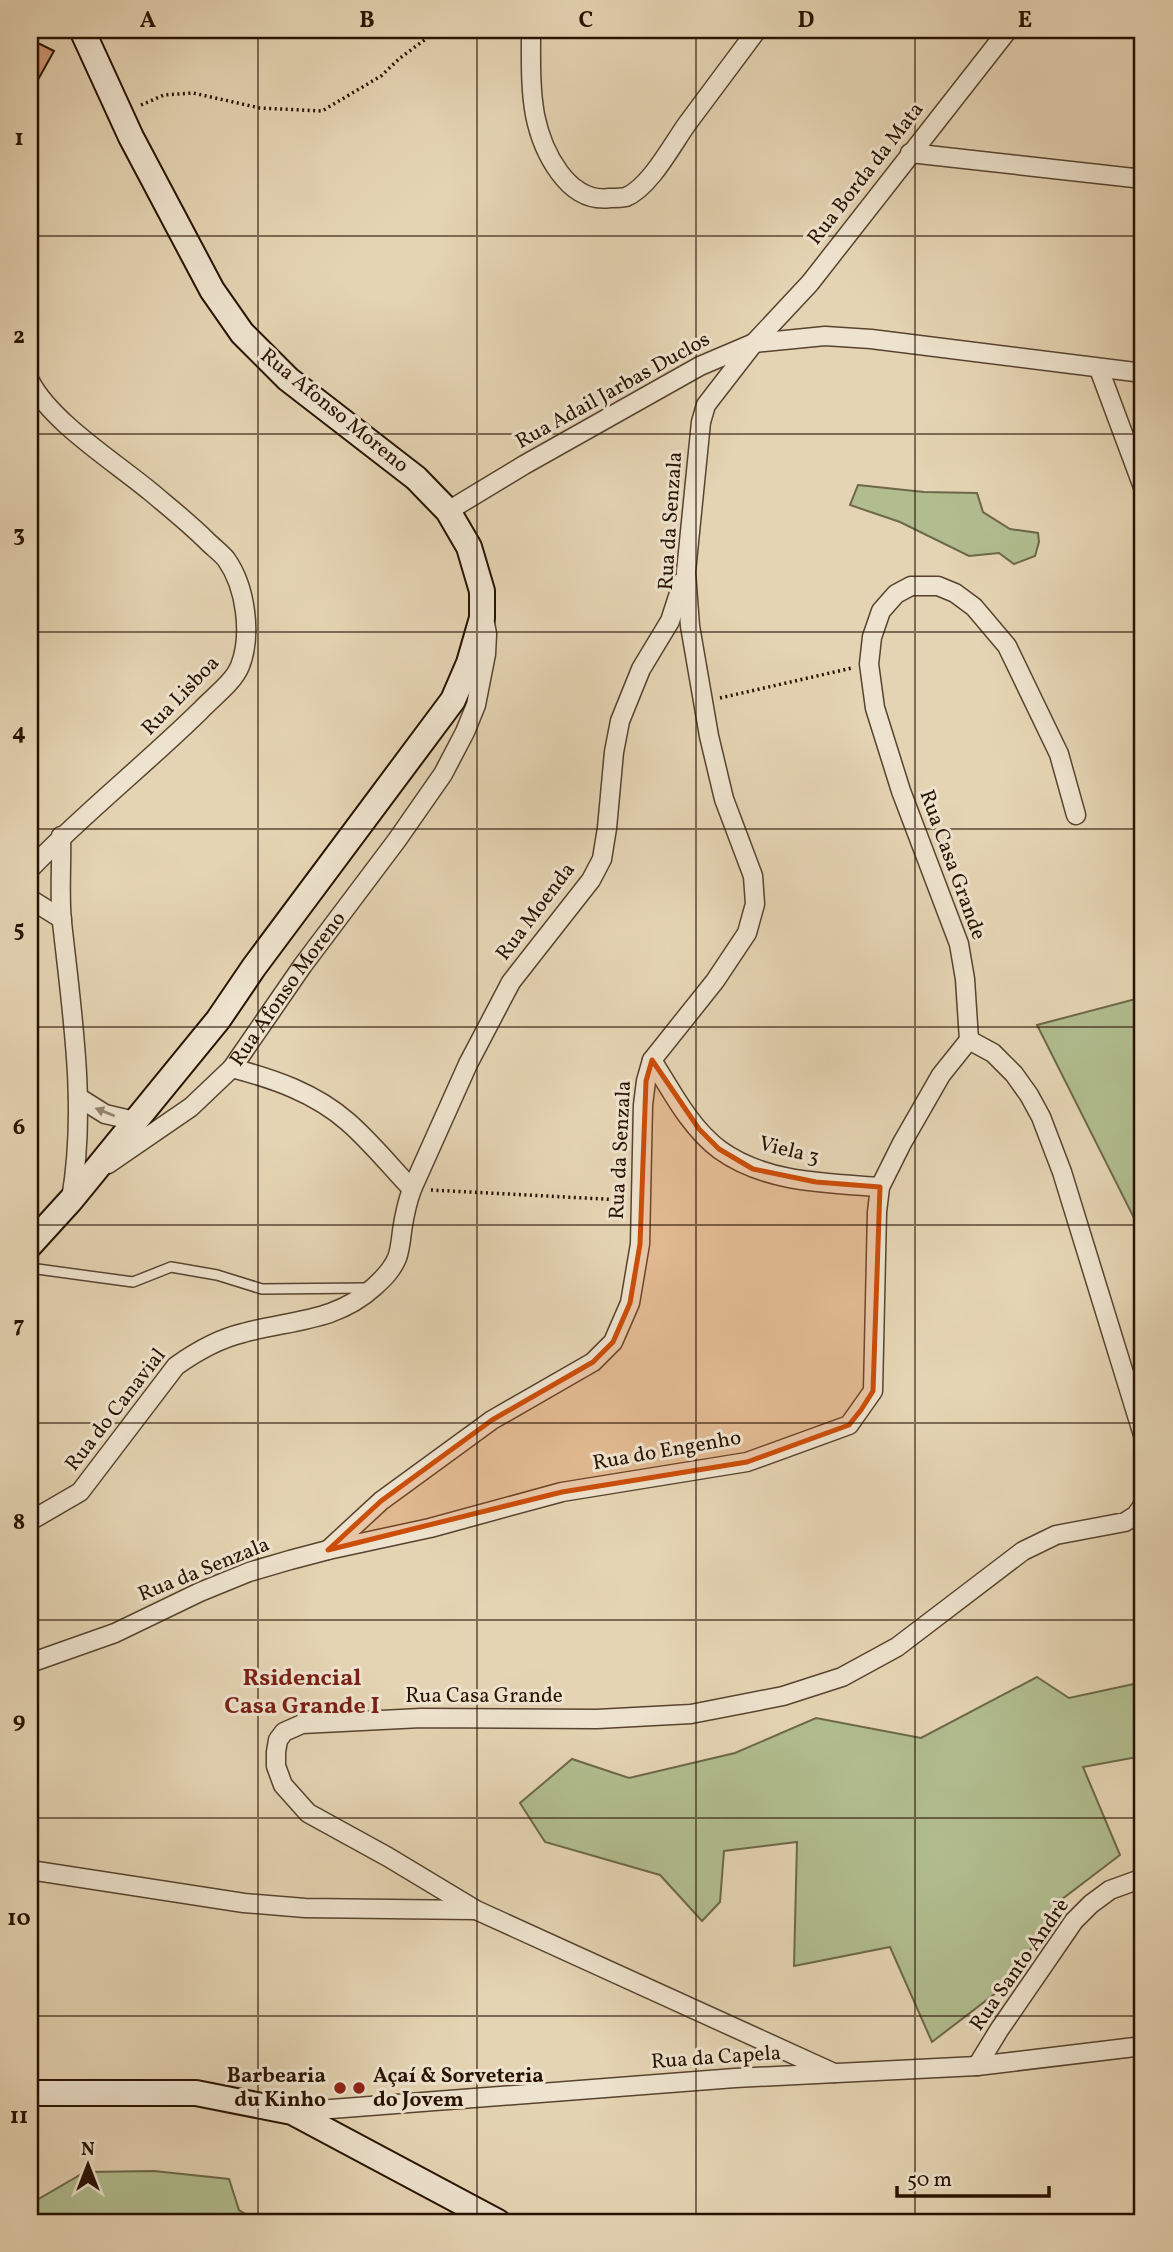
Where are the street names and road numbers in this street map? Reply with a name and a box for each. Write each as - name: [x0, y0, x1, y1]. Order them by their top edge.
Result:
- street label: Rua Borda da Mata: [801, 96, 931, 252]
- street label: Rua Adail Jarbas Duclos: [511, 325, 715, 457]
- street label: Rua Afonso Moreno: [254, 342, 414, 480]
- street label: Rua da Senzala: [652, 451, 690, 591]
- street label: Rua Lisboa: [135, 650, 227, 742]
- street label: Rua Casa Grande: [911, 786, 993, 944]
- street label: Rua Moenda: [490, 857, 582, 967]
- street label: Rua Afonso Moreno: [223, 905, 353, 1072]
- street label: Rua da Senzala: [603, 1080, 639, 1220]
- street label: Viela 3: [756, 1130, 822, 1172]
- street label: Rua do Canavial: [59, 1342, 173, 1478]
- street label: Rua do Engenho: [591, 1424, 743, 1478]
- street label: Rua da Senzala: [134, 1530, 274, 1610]
- street label: Rua Casa Grande: [405, 1682, 563, 1711]
- street label: Rua Santo Andrè: [963, 1893, 1077, 2037]
- street label: Rua da Capela: [650, 2039, 782, 2077]

